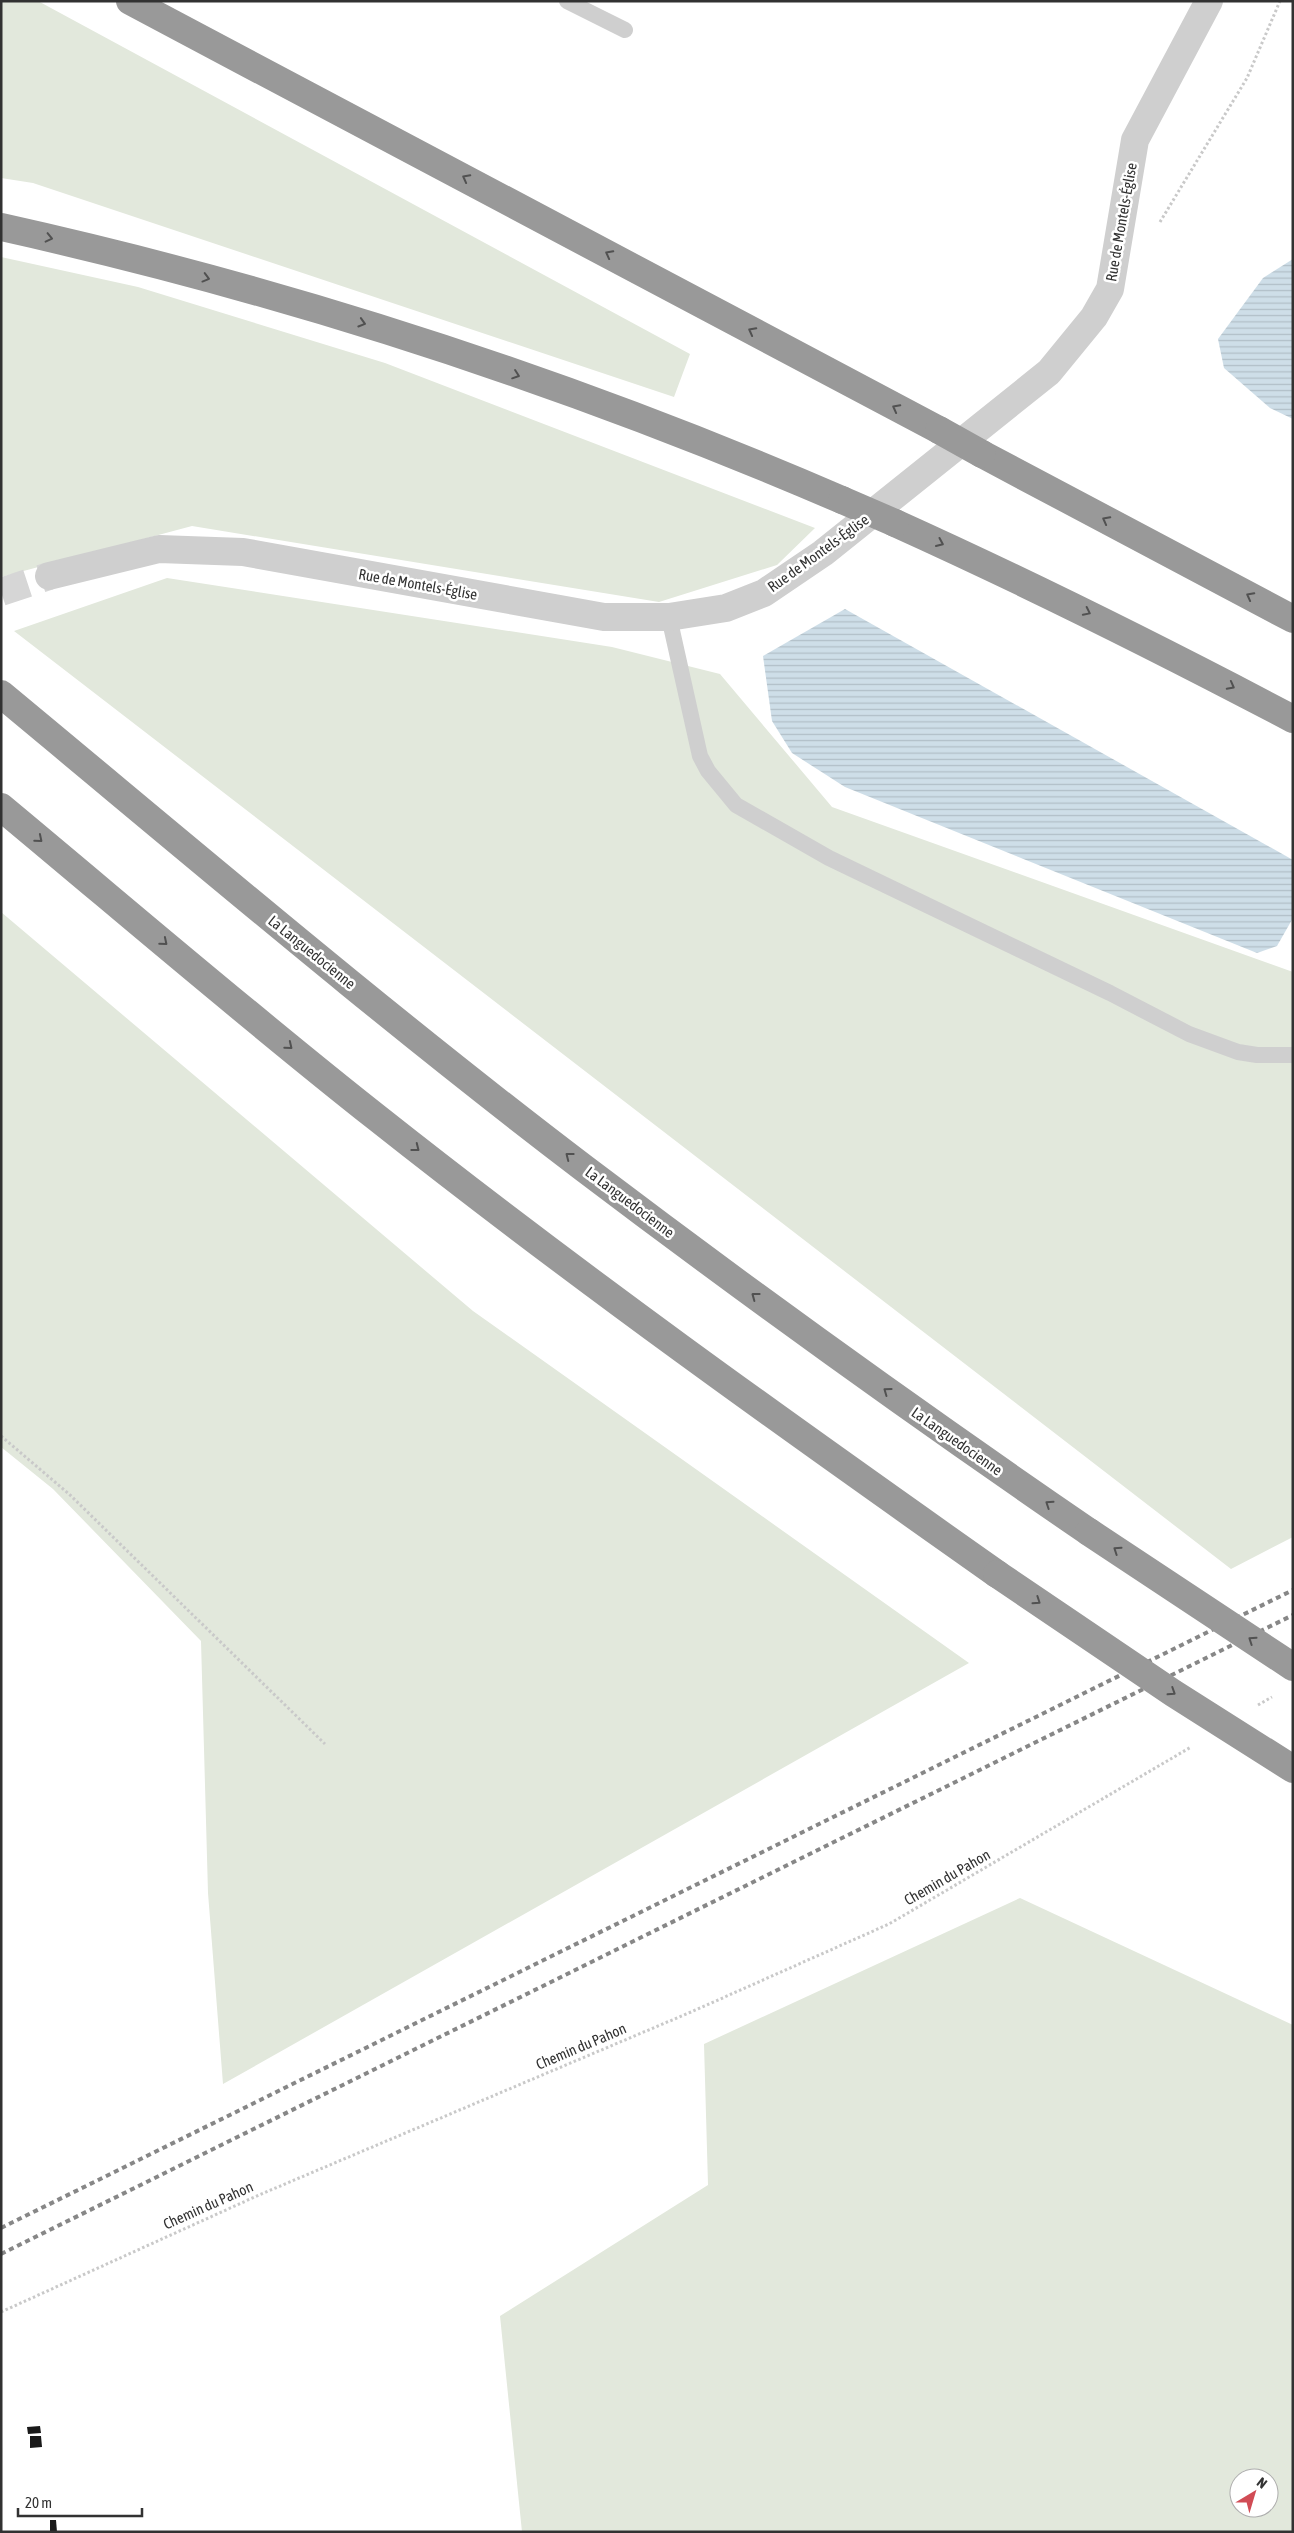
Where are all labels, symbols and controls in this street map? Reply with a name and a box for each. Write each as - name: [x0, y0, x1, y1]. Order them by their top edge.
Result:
- street label: Rue de Montels-Église: [1102, 161, 1140, 283]
- one-way arrow: [462, 174, 471, 184]
- one-way arrow: [44, 232, 53, 242]
- one-way arrow: [605, 251, 614, 261]
- one-way arrow: [202, 272, 211, 283]
- one-way arrow: [358, 317, 366, 327]
- one-way arrow: [749, 327, 758, 337]
- one-way arrow: [512, 369, 520, 379]
- one-way arrow: [892, 404, 901, 414]
- street label: Rue de Montels-Église: [764, 511, 872, 595]
- one-way arrow: [1102, 516, 1111, 526]
- one-way arrow: [935, 537, 944, 547]
- street label: Rue de Montels-Église: [357, 565, 479, 603]
- one-way arrow: [1246, 592, 1255, 602]
- one-way arrow: [1081, 606, 1090, 616]
- one-way arrow: [1226, 680, 1235, 690]
- one-way arrow: [33, 833, 42, 842]
- street label: La Languedocienne: [265, 912, 359, 992]
- one-way arrow: [158, 937, 167, 945]
- one-way arrow: [283, 1040, 292, 1048]
- one-way arrow: [410, 1142, 419, 1150]
- one-way arrow: [566, 1154, 575, 1162]
- street label: La Languedocienne: [582, 1163, 678, 1241]
- one-way arrow: [752, 1293, 761, 1301]
- one-way arrow: [883, 1388, 892, 1397]
- street label: La Languedocienne: [908, 1403, 1006, 1479]
- one-way arrow: [1045, 1501, 1054, 1510]
- one-way arrow: [1113, 1547, 1122, 1556]
- one-way arrow: [1031, 1595, 1041, 1604]
- one-way arrow: [1248, 1637, 1258, 1646]
- one-way arrow: [1166, 1686, 1176, 1695]
- street label: Chemin du Pahon: [901, 1846, 993, 1908]
- street label: Chemin du Pahon: [533, 2019, 629, 2073]
- street label: Chemin du Pahon: [160, 2178, 256, 2232]
- north arrow: [1229, 2468, 1279, 2518]
- text: N: [1254, 2474, 1270, 2492]
- scale bar: [18, 2486, 141, 2518]
- text: 20 m: [25, 2494, 52, 2511]

